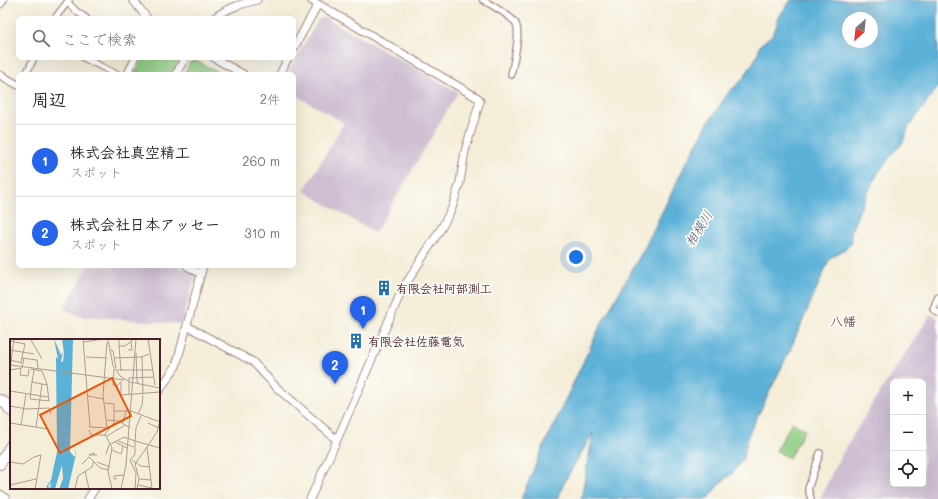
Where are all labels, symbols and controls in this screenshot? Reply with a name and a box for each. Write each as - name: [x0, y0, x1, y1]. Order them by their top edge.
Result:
- north arrow: [842, 12, 878, 48]
- search box: [16, 16, 296, 60]
- icon: search: [30, 27, 52, 49]
- text: ここで検索: [62, 29, 137, 49]
- text: 周辺: [32, 88, 66, 110]
- text: 2件: [260, 90, 280, 107]
- text: 株式会社真空精工: [70, 142, 190, 162]
- text: 1: [42, 152, 48, 169]
- text: 260 m: [242, 152, 280, 169]
- text: スポット: [70, 163, 122, 180]
- water label: 相模川: [680, 207, 716, 249]
- text: 株式会社日本アッセー: [70, 214, 220, 234]
- text: 2: [41, 224, 49, 241]
- text: 310 m: [244, 224, 280, 241]
- text: スポット: [70, 235, 122, 252]
- your location: [566, 247, 586, 267]
- building icon: 有限会社阿部測工: [375, 279, 393, 297]
- place label: 有限会社阿部測工: [396, 280, 492, 296]
- pin: 1: [350, 296, 376, 329]
- district label: 八幡: [830, 312, 856, 329]
- building icon: 有限会社佐藤電気: [347, 332, 365, 350]
- place label: 有限会社佐藤電気: [368, 333, 464, 349]
- inset map: [10, 339, 160, 489]
- pin: 2: [322, 351, 348, 384]
- map controls: [890, 379, 926, 487]
- button: +: [890, 379, 926, 415]
- button: −: [890, 415, 926, 451]
- button: locate: [890, 451, 926, 487]

